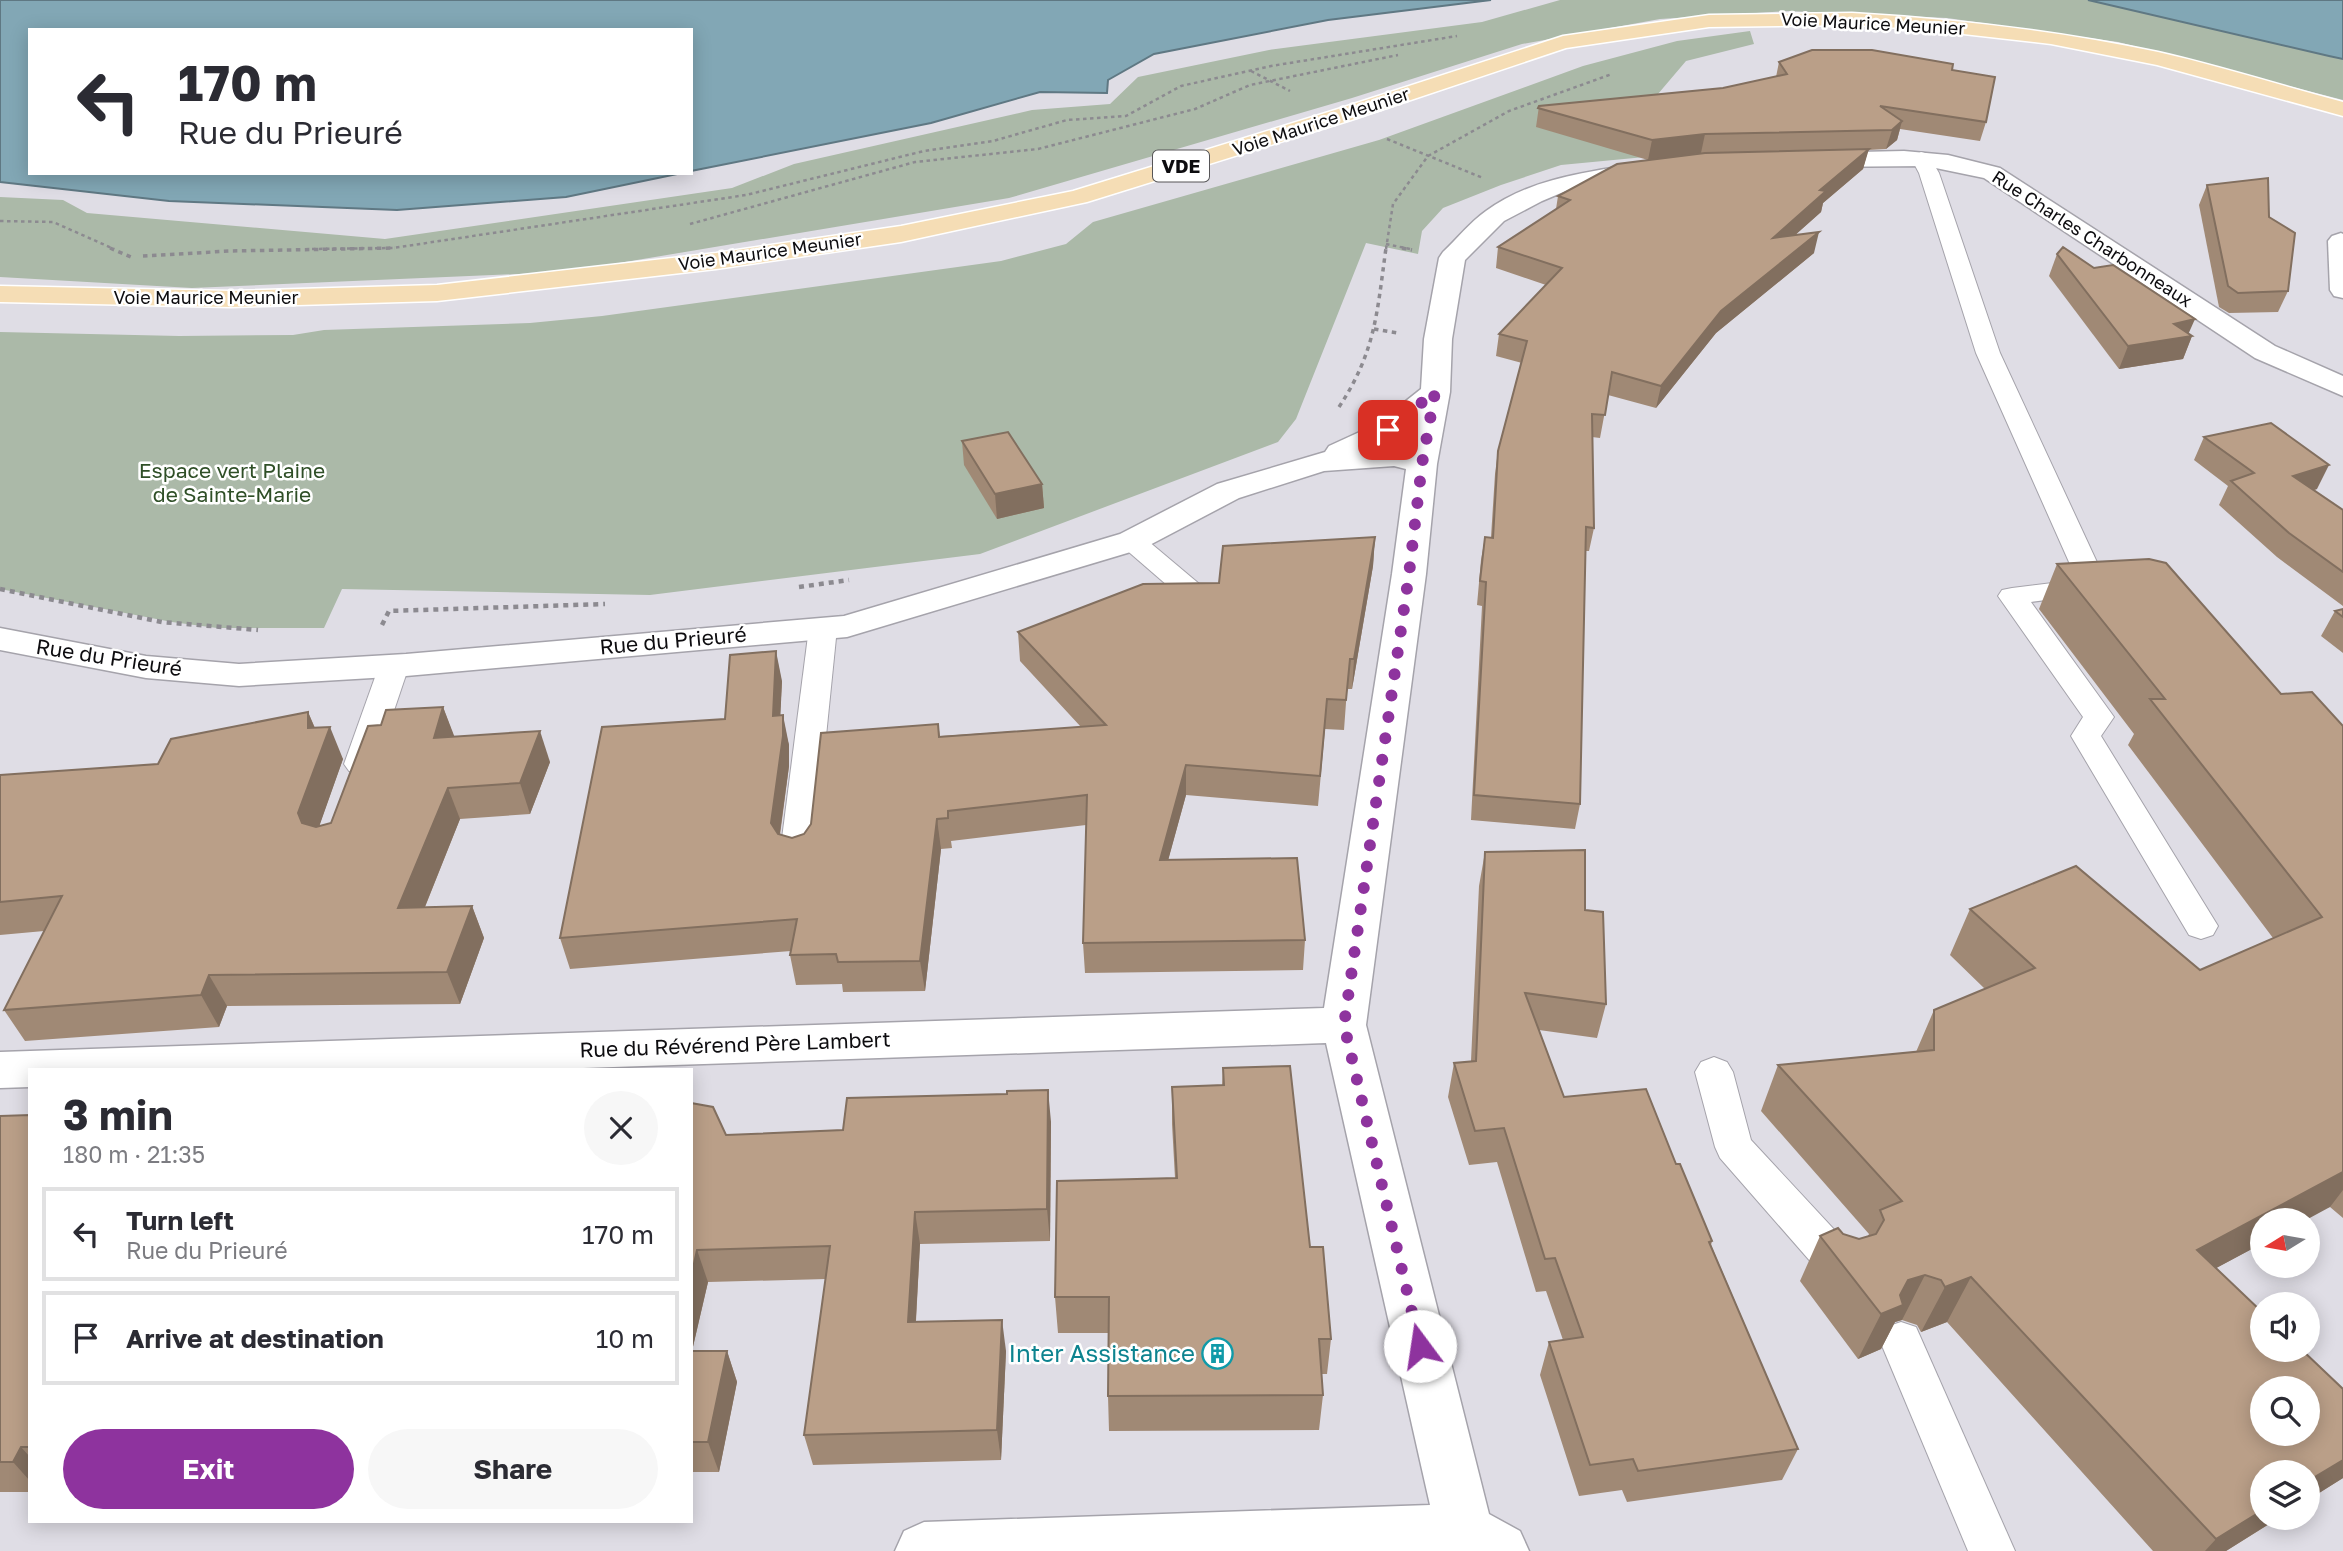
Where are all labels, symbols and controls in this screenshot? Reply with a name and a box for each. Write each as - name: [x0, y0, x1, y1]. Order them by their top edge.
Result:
- street label: Voie Maurice Meunier: [1780, 7, 1966, 39]
- text: 170 m: [178, 53, 317, 112]
- icon: left: [63, 56, 154, 147]
- street label: Voie Maurice Meunier: [1229, 82, 1412, 160]
- text: Rue du Prieuré: [178, 113, 403, 151]
- road number: VDE: [1153, 150, 1209, 182]
- street label: Rue Charles Charbonneaux: [1988, 165, 2197, 311]
- street label: Voie Maurice Meunier: [677, 227, 863, 275]
- street label: Voie Maurice Meunier: [114, 286, 298, 308]
- pin: [1358, 400, 1418, 460]
- icon: arrive: [1369, 411, 1407, 449]
- park label: Espace vert Plaine de Sainte-Marie: [139, 457, 325, 507]
- street label: Rue du Prieuré: [598, 621, 748, 659]
- street label: Rue du Prieuré: [34, 633, 184, 681]
- street label: Rue du Révérend Père Lambert: [579, 1026, 891, 1062]
- text: 3 min: [63, 1089, 173, 1139]
- button: close: [584, 1091, 658, 1165]
- text: 180 m · 21:35: [63, 1140, 205, 1168]
- text: Turn left: [126, 1205, 234, 1236]
- north arrow: [2250, 1208, 2320, 1278]
- map controls: [2250, 1208, 2320, 1530]
- icon: left: [67, 1215, 105, 1253]
- text: 170 m: [582, 1219, 654, 1250]
- text: Rue du Prieuré: [126, 1236, 288, 1264]
- button: sound: [2250, 1292, 2320, 1362]
- position arrow: [1383, 1309, 1457, 1383]
- icon: arrive: [67, 1319, 105, 1357]
- text: Arrive at destination: [126, 1323, 384, 1354]
- text: 10 m: [596, 1323, 654, 1354]
- building icon: Inter Assistance: [1201, 1337, 1235, 1371]
- place label: Inter Assistance: [1009, 1338, 1195, 1367]
- button: search: [2250, 1376, 2320, 1446]
- button: Exit: [63, 1429, 354, 1509]
- button: Share: [368, 1429, 658, 1509]
- button: layers: [2250, 1460, 2320, 1530]

